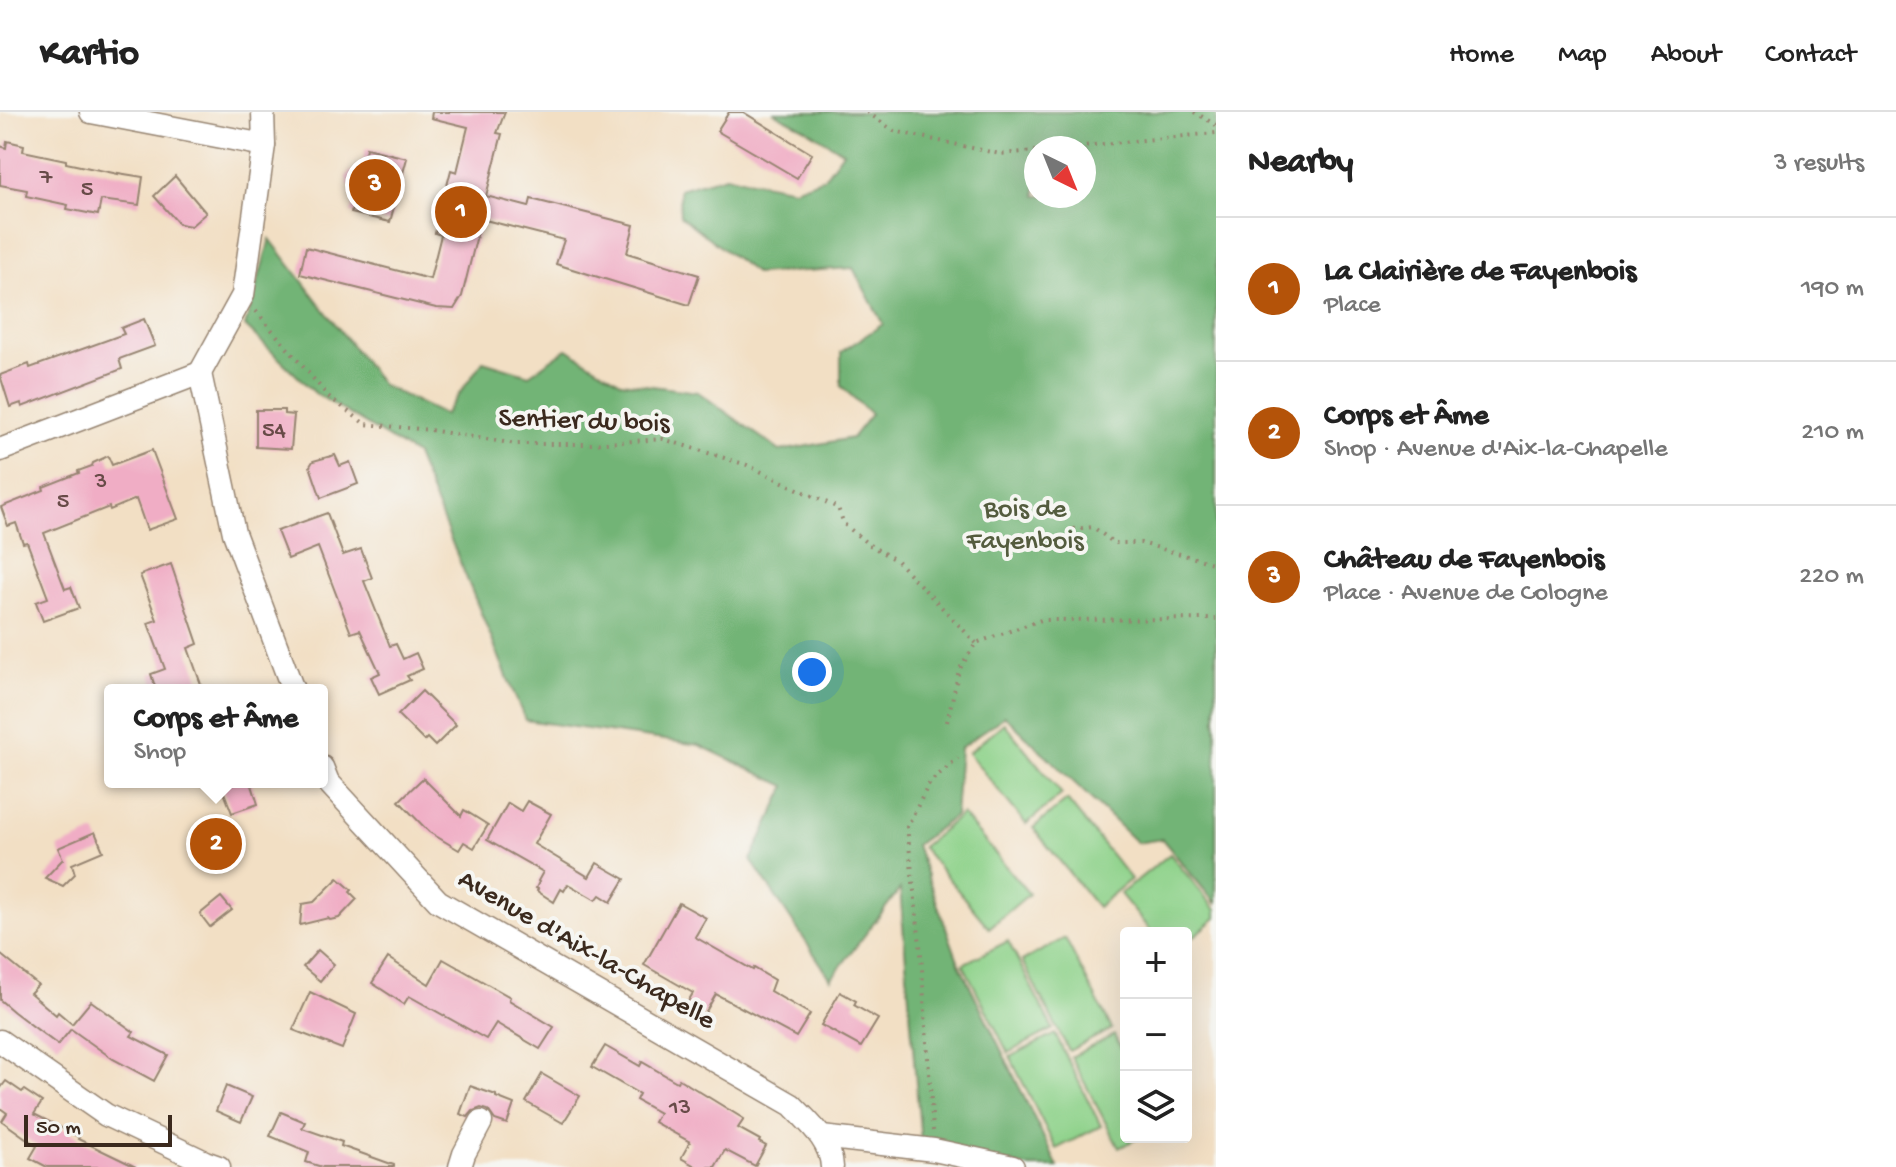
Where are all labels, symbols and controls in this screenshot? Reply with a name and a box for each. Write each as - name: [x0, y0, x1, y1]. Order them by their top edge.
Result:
- text: Kartio: [40, 33, 139, 77]
- text: Home: [1449, 39, 1514, 72]
- text: Map: [1558, 39, 1607, 72]
- text: About: [1651, 39, 1721, 72]
- text: Contact: [1765, 39, 1856, 72]
- north arrow: [1024, 136, 1096, 208]
- text: Nearby: [1248, 144, 1353, 184]
- text: 3 results: [1774, 149, 1864, 180]
- pin: 3: [349, 155, 401, 215]
- house number: 7: [39, 164, 53, 193]
- house number: 5: [81, 176, 93, 205]
- pin: 1: [435, 182, 487, 242]
- text: La Clairière de Fayenbois: [1324, 256, 1636, 291]
- text: 1: [1269, 274, 1279, 305]
- text: 190 m: [1801, 274, 1864, 305]
- text: Place: [1324, 291, 1381, 322]
- text: Corps et Âme: [1324, 400, 1489, 435]
- street label: Sentier du bois: [498, 403, 671, 441]
- house number: 54: [262, 417, 287, 446]
- text: 2: [1268, 418, 1280, 449]
- text: 210 m: [1801, 418, 1864, 449]
- text: Shop · Avenue d'Aix-la-Chapelle: [1324, 435, 1668, 466]
- house number: 3: [94, 468, 107, 497]
- house number: 5: [57, 488, 69, 517]
- park label: Bois de Fayenbois: [965, 494, 1084, 559]
- text: Château de Fayenbois: [1324, 544, 1604, 579]
- text: 3: [1267, 562, 1281, 593]
- text: 220 m: [1799, 562, 1864, 593]
- text: Place · Avenue de Cologne: [1324, 579, 1608, 610]
- your location: [792, 652, 832, 692]
- popup: [104, 684, 328, 788]
- text: Corps et Âme: [134, 703, 298, 738]
- text: Shop: [134, 738, 186, 769]
- pin: 2: [190, 814, 242, 874]
- street label: Avenue d'Aix-la-Chapelle: [451, 864, 721, 1038]
- map controls: [1120, 927, 1192, 1143]
- button: +: [1120, 927, 1192, 999]
- button: −: [1120, 999, 1192, 1071]
- button: layers: [1120, 1071, 1192, 1143]
- house number: 13: [668, 1094, 691, 1123]
- scale bar: [24, 1111, 172, 1147]
- text: 50 m: [36, 1116, 81, 1142]

